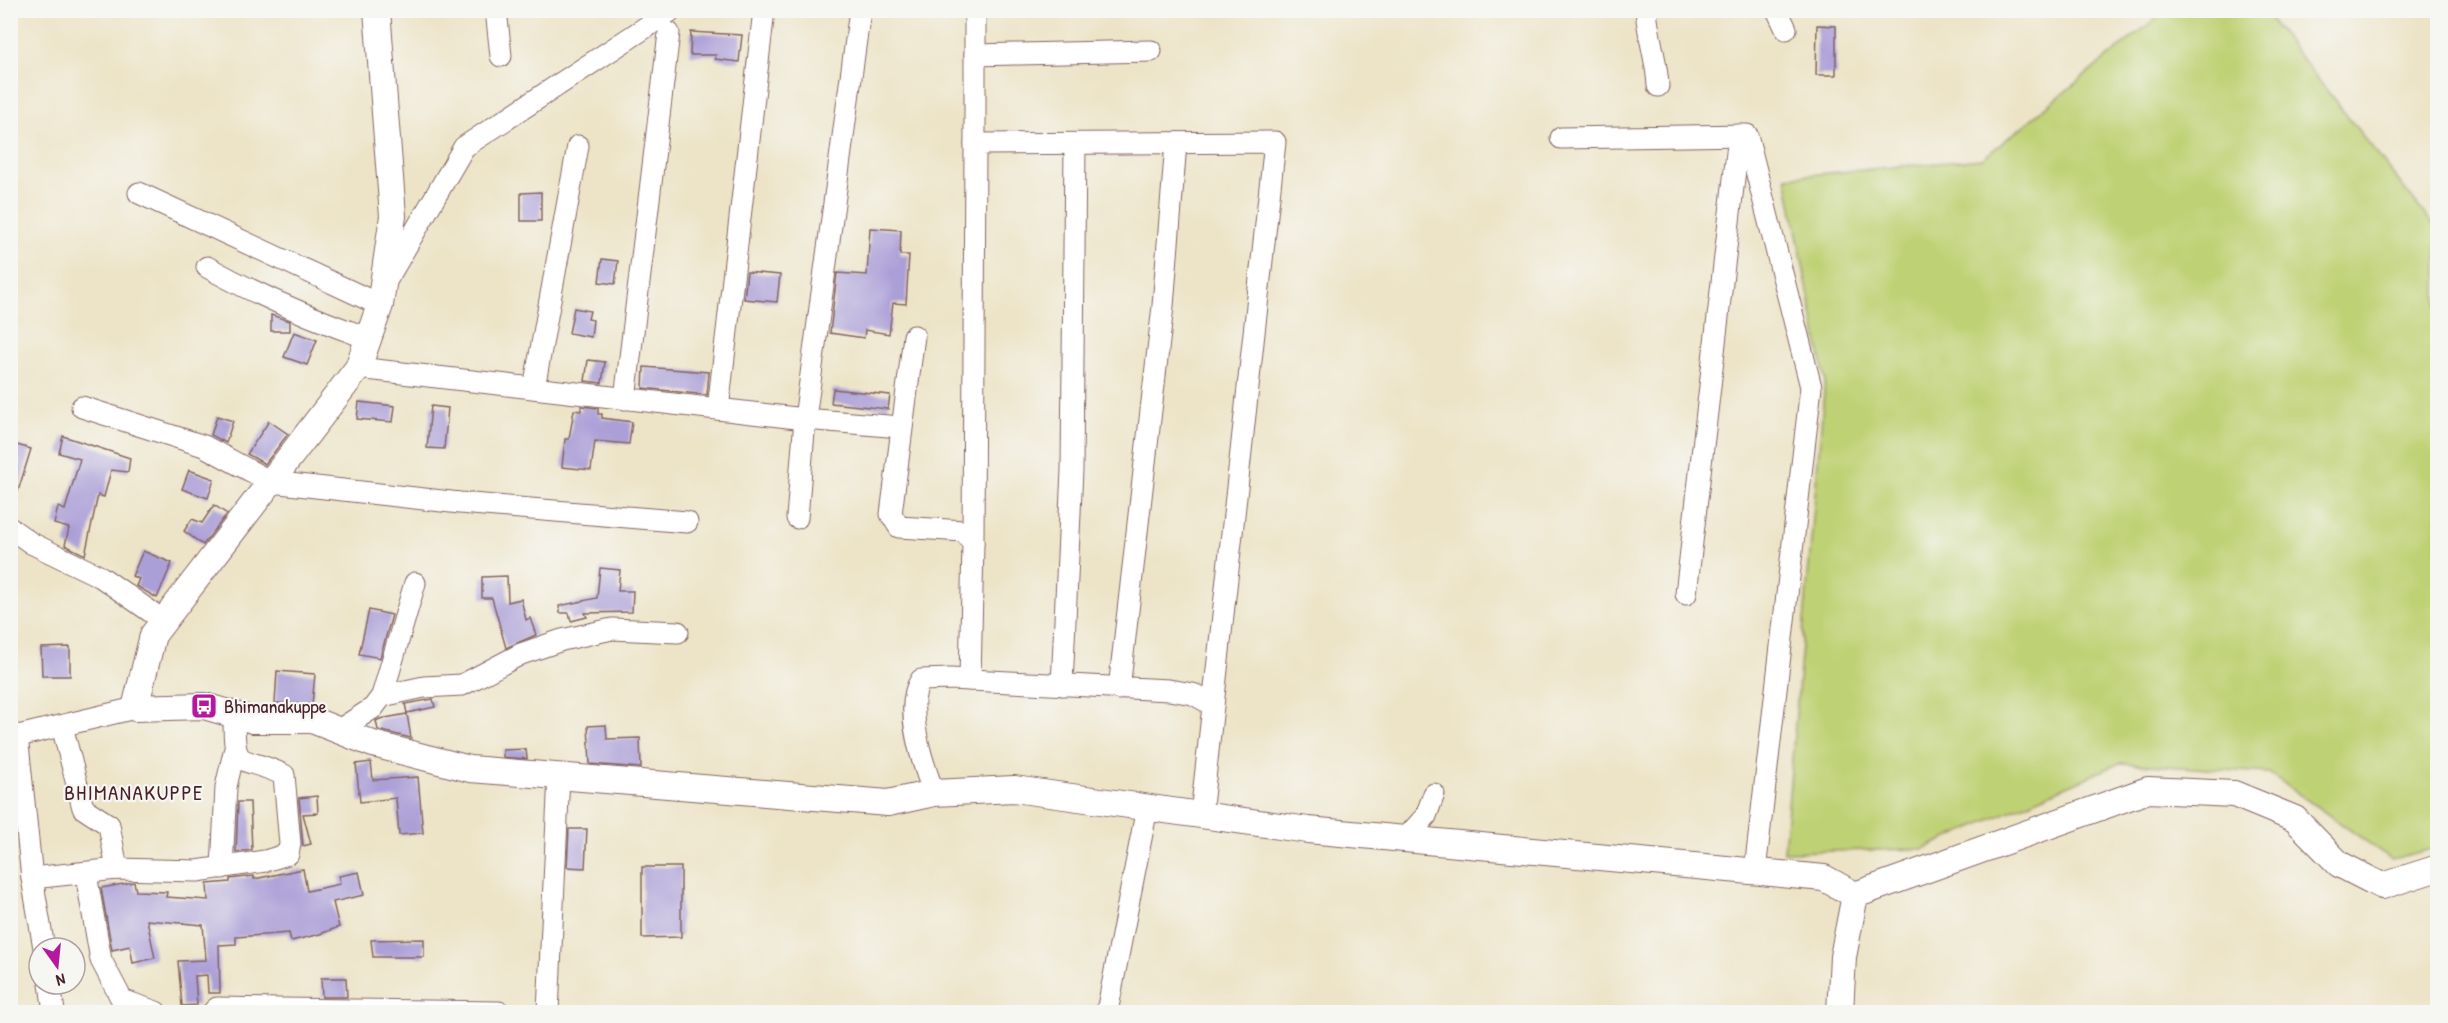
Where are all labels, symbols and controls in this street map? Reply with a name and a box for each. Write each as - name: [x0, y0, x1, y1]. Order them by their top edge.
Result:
- bus stop icon: Bhimanakuppe: [189, 691, 219, 721]
- place label: Bhimanakuppe: [224, 692, 327, 719]
- district label: BHIMANAKUPPE: [64, 778, 204, 807]
- north arrow: [27, 936, 87, 996]
- text: N: [53, 969, 68, 992]

